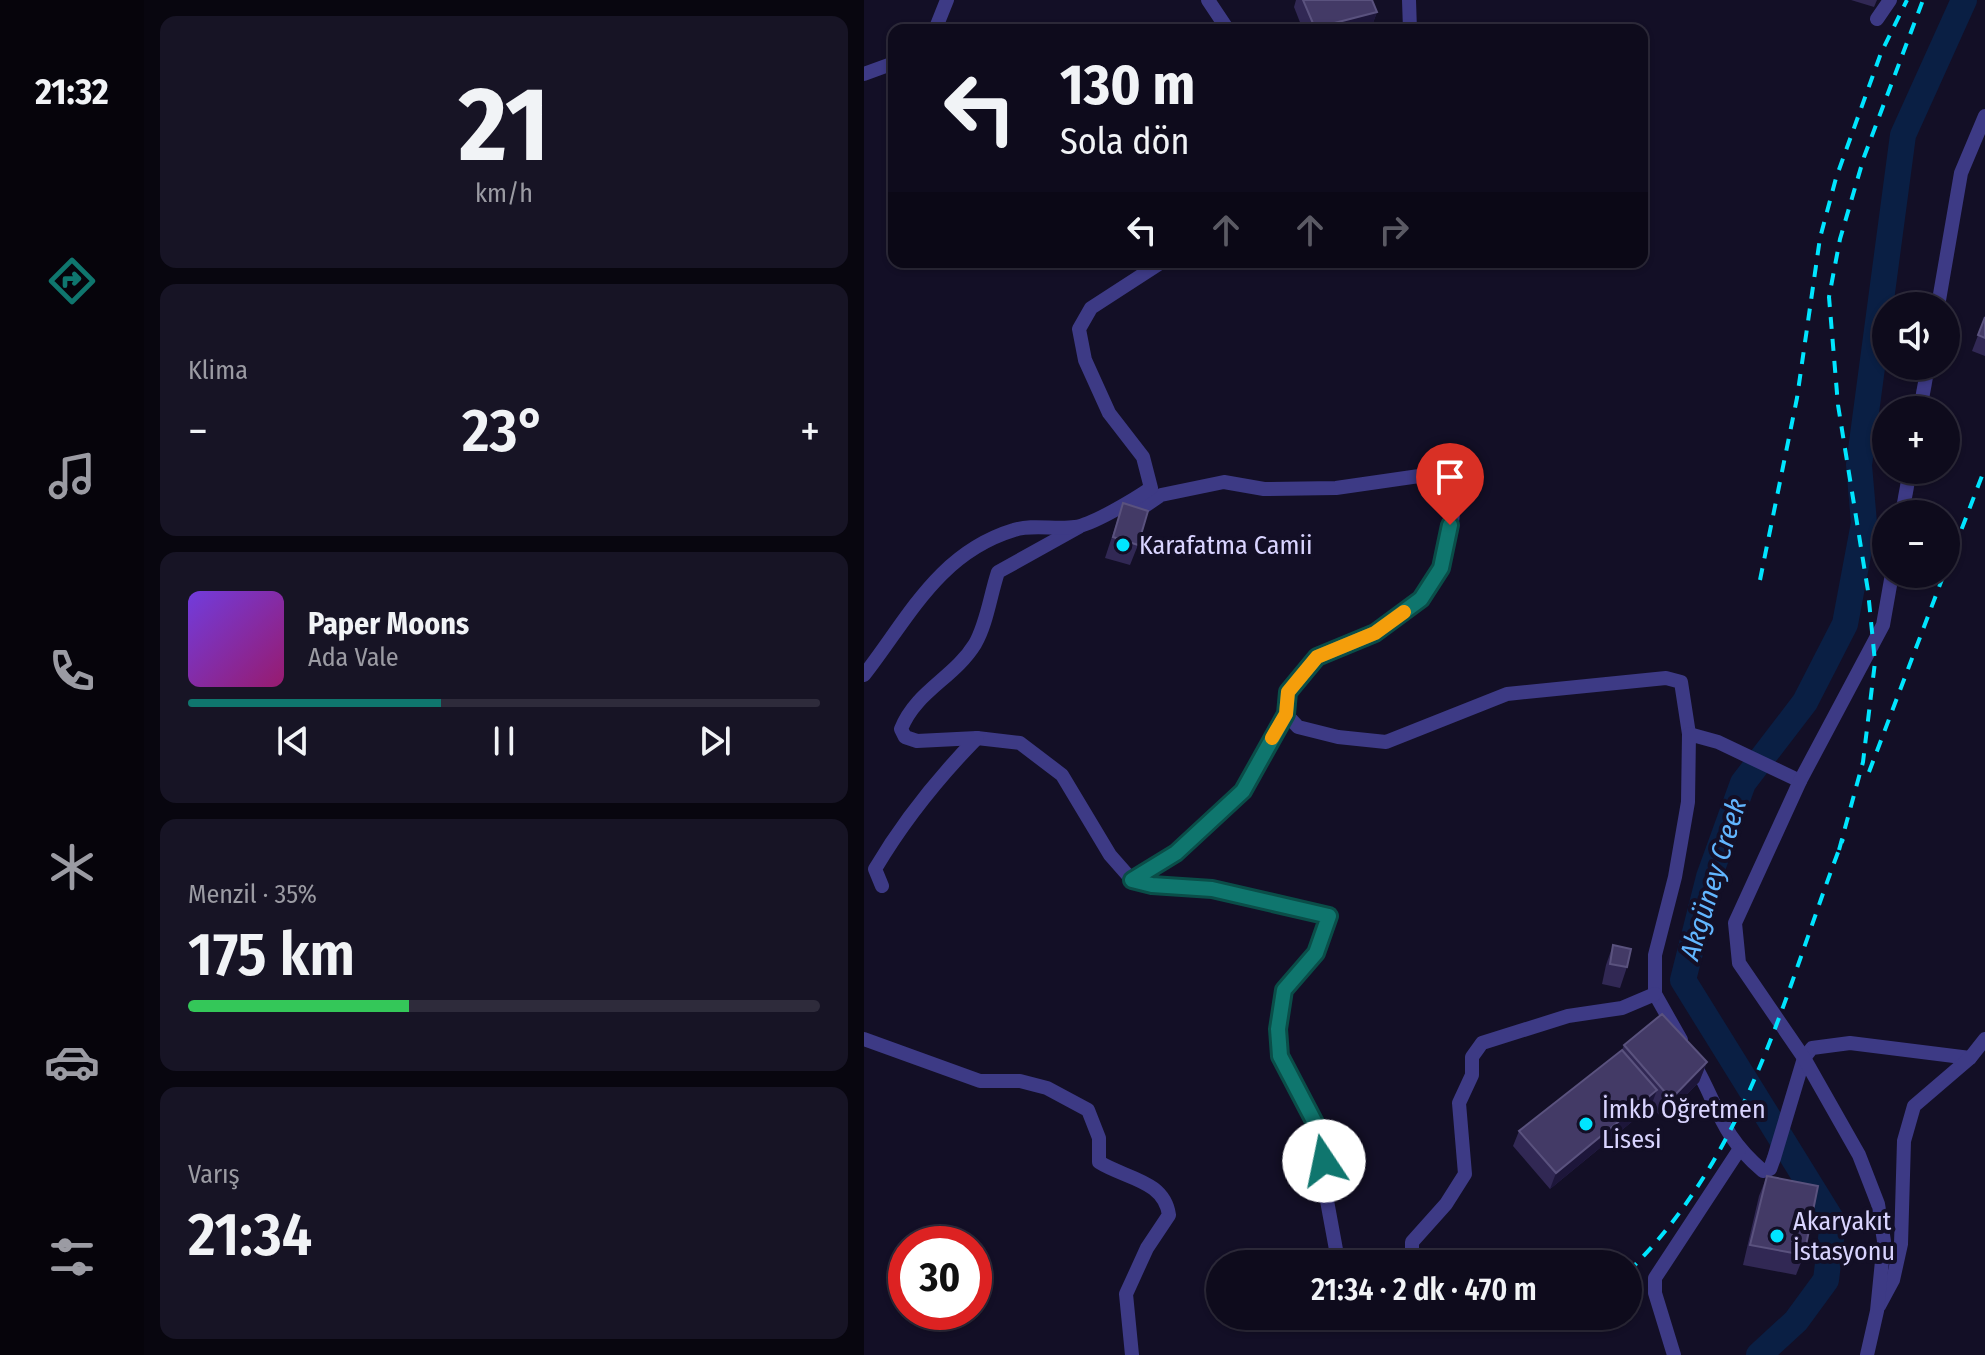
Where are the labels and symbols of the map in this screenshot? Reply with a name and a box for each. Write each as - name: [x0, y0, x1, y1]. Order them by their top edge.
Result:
- pin: [1416, 443, 1484, 525]
- place label: Karafatma Camii: [1139, 530, 1313, 561]
- marker: Karafatma Camii: [1114, 536, 1132, 554]
- water label: Akgüney Creek: [1672, 794, 1753, 965]
- place label: İmkb Öğretmen Lisesi: [1602, 1094, 1766, 1155]
- marker: İmkb Öğretmen Lisesi: [1577, 1115, 1595, 1133]
- position arrow: [1282, 1119, 1366, 1203]
- place label: Akaryakıt İstasyonu: [1793, 1206, 1895, 1267]
- speed limit sign: 30: [888, 1226, 992, 1330]
- marker: Akaryakıt İstasyonu: [1768, 1227, 1786, 1245]

